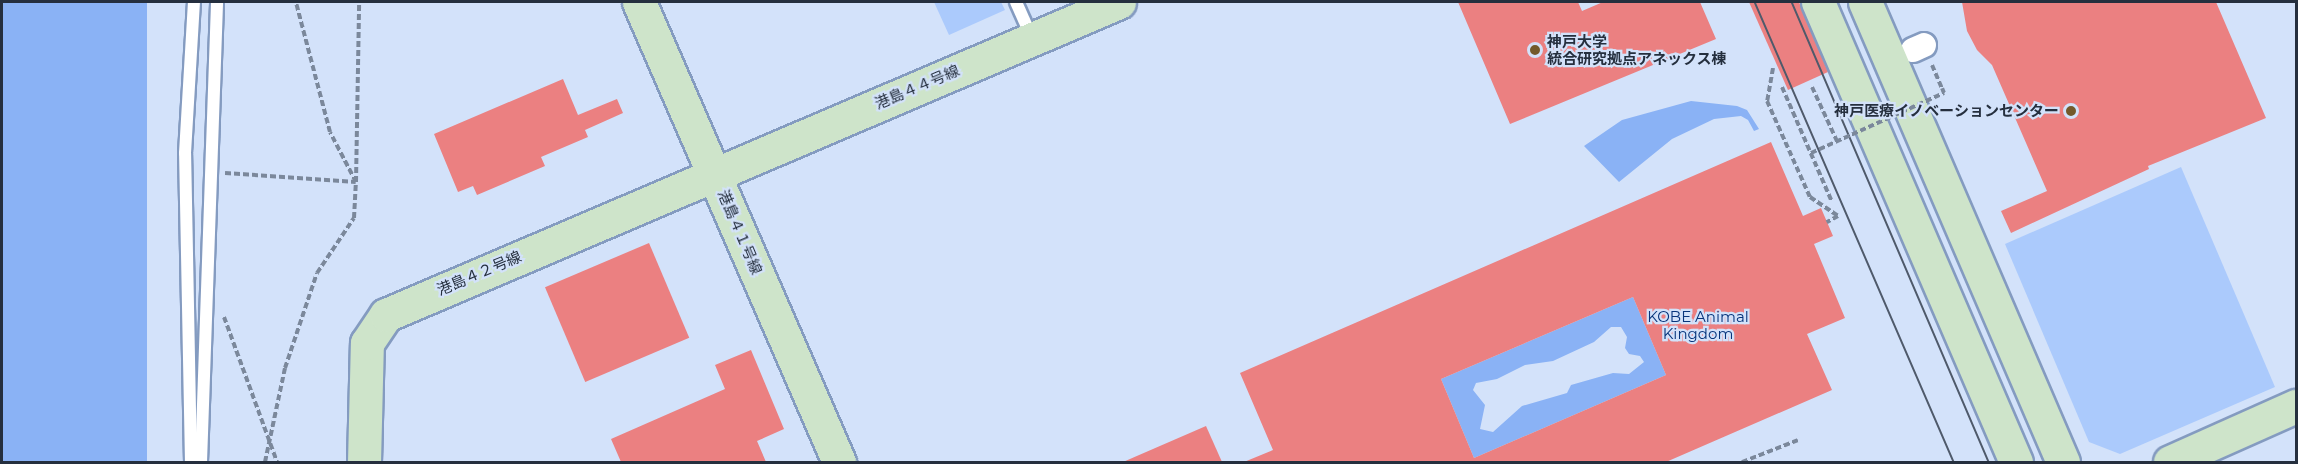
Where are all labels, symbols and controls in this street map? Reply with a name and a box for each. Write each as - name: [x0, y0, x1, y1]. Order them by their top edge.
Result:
- place label: 神戸大学 統合研究拠点アネックス棟: [1547, 32, 1727, 67]
- marker: 神戸大学 統合研究拠点アネックス棟: [1528, 43, 1542, 57]
- street label: 港島４４号線: [872, 61, 962, 113]
- place label: 神戸医療イノベーションセンター: [1834, 102, 2059, 120]
- marker: 神戸医療イノベーションセンター: [2064, 104, 2078, 118]
- street label: 港島４１号線: [714, 187, 766, 277]
- street label: 港島４２号線: [434, 247, 524, 299]
- park label: KOBE Animal Kingdom: [1647, 307, 1749, 342]

